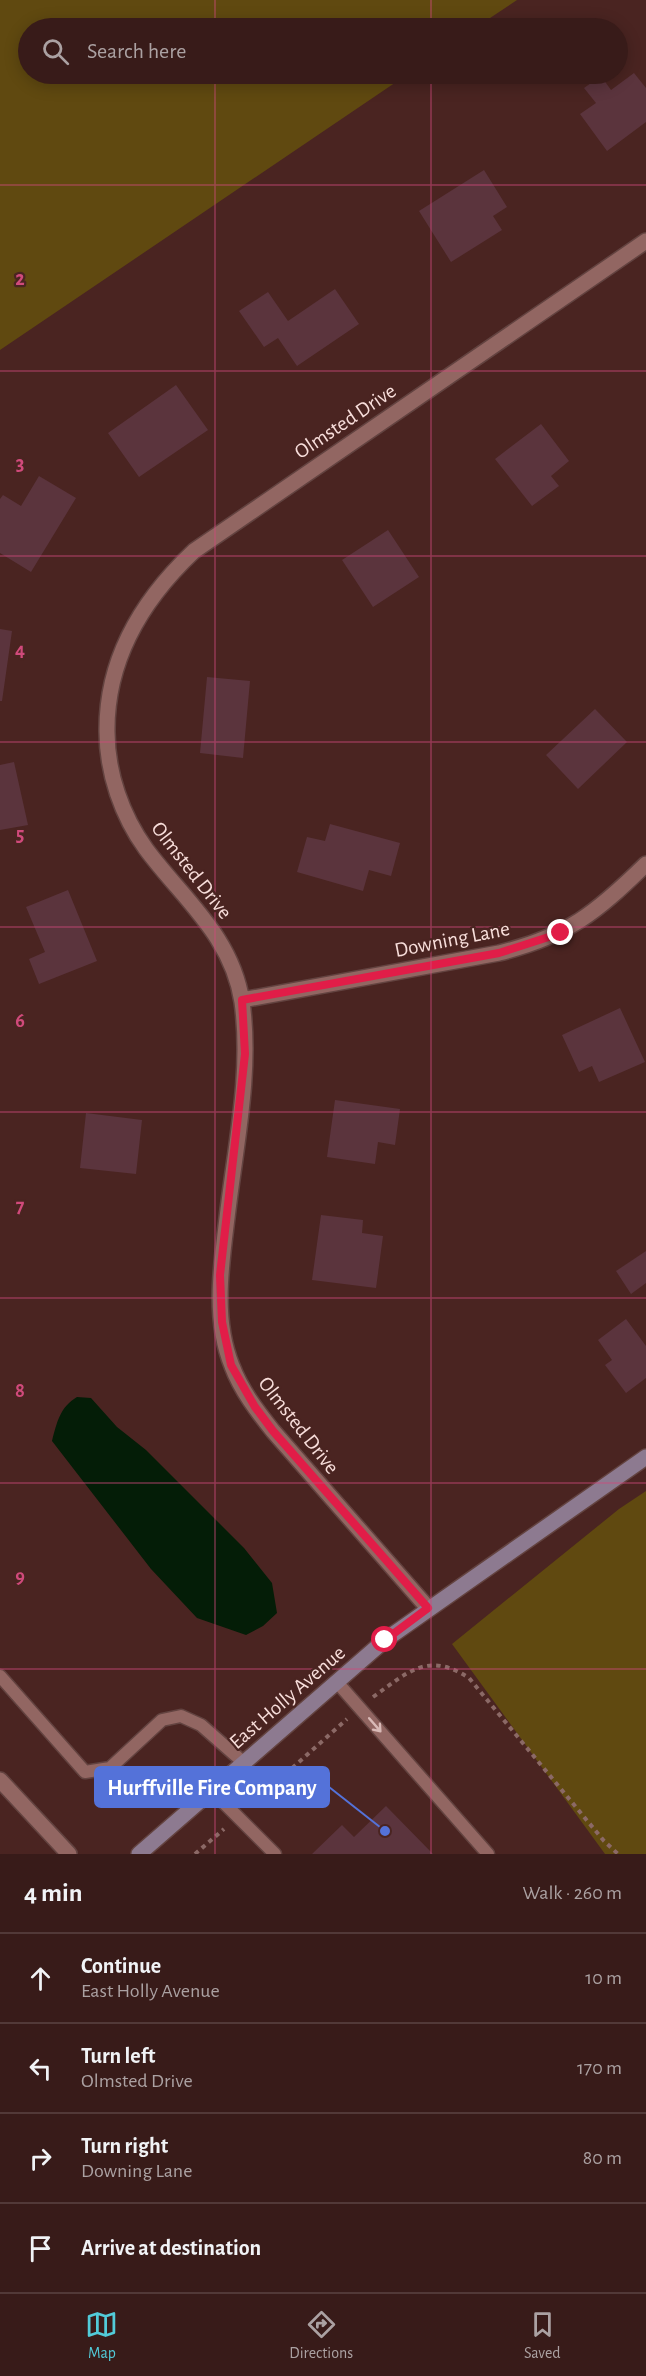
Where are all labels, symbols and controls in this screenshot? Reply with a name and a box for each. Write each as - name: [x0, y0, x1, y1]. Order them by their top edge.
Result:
- search box: [18, 18, 628, 84]
- icon: search: [39, 35, 72, 68]
- text: Search here: [87, 40, 186, 62]
- text: 2: [15, 269, 25, 289]
- street label: Olmsted Drive: [291, 380, 400, 463]
- text: 3: [16, 454, 24, 474]
- text: 4: [15, 640, 25, 660]
- street label: Olmsted Drive: [147, 818, 236, 923]
- text: 5: [16, 825, 24, 845]
- street label: Downing Lane: [393, 918, 511, 961]
- route end: [547, 919, 573, 945]
- text: 6: [15, 1011, 25, 1031]
- text: 7: [16, 1196, 25, 1216]
- street label: Olmsted Drive: [254, 1373, 343, 1478]
- text: 8: [15, 1381, 25, 1401]
- text: 9: [15, 1567, 25, 1587]
- route start: [371, 1626, 397, 1652]
- street label: East Holly Avenue: [225, 1642, 349, 1753]
- one-way arrow: [368, 1717, 382, 1732]
- callout: Hurffville Fire Company: [95, 1767, 329, 1807]
- text: Hurffville Fire Company: [107, 1777, 317, 1800]
- text: 4 min: [24, 1880, 83, 1906]
- text: Walk · 260 m: [522, 1883, 622, 1903]
- text: Continue: [81, 1955, 161, 1977]
- icon: ahead: [24, 1962, 57, 1995]
- text: 10 m: [585, 1968, 622, 1988]
- text: East Holly Avenue: [81, 1981, 220, 2001]
- text: Turn left: [81, 2045, 155, 2067]
- icon: left: [24, 2052, 57, 2085]
- text: 170 m: [577, 2058, 622, 2078]
- text: Olmsted Drive: [81, 2071, 193, 2091]
- text: Turn right: [81, 2135, 168, 2157]
- icon: right: [24, 2142, 57, 2175]
- text: 80 m: [583, 2148, 622, 2168]
- text: Downing Lane: [81, 2161, 192, 2181]
- icon: arrive: [24, 2232, 57, 2265]
- text: Arrive at destination: [81, 2237, 261, 2259]
- tab: Map: [85, 2308, 118, 2363]
- tab: Directions: [289, 2308, 353, 2363]
- tab: Saved: [524, 2308, 561, 2363]

